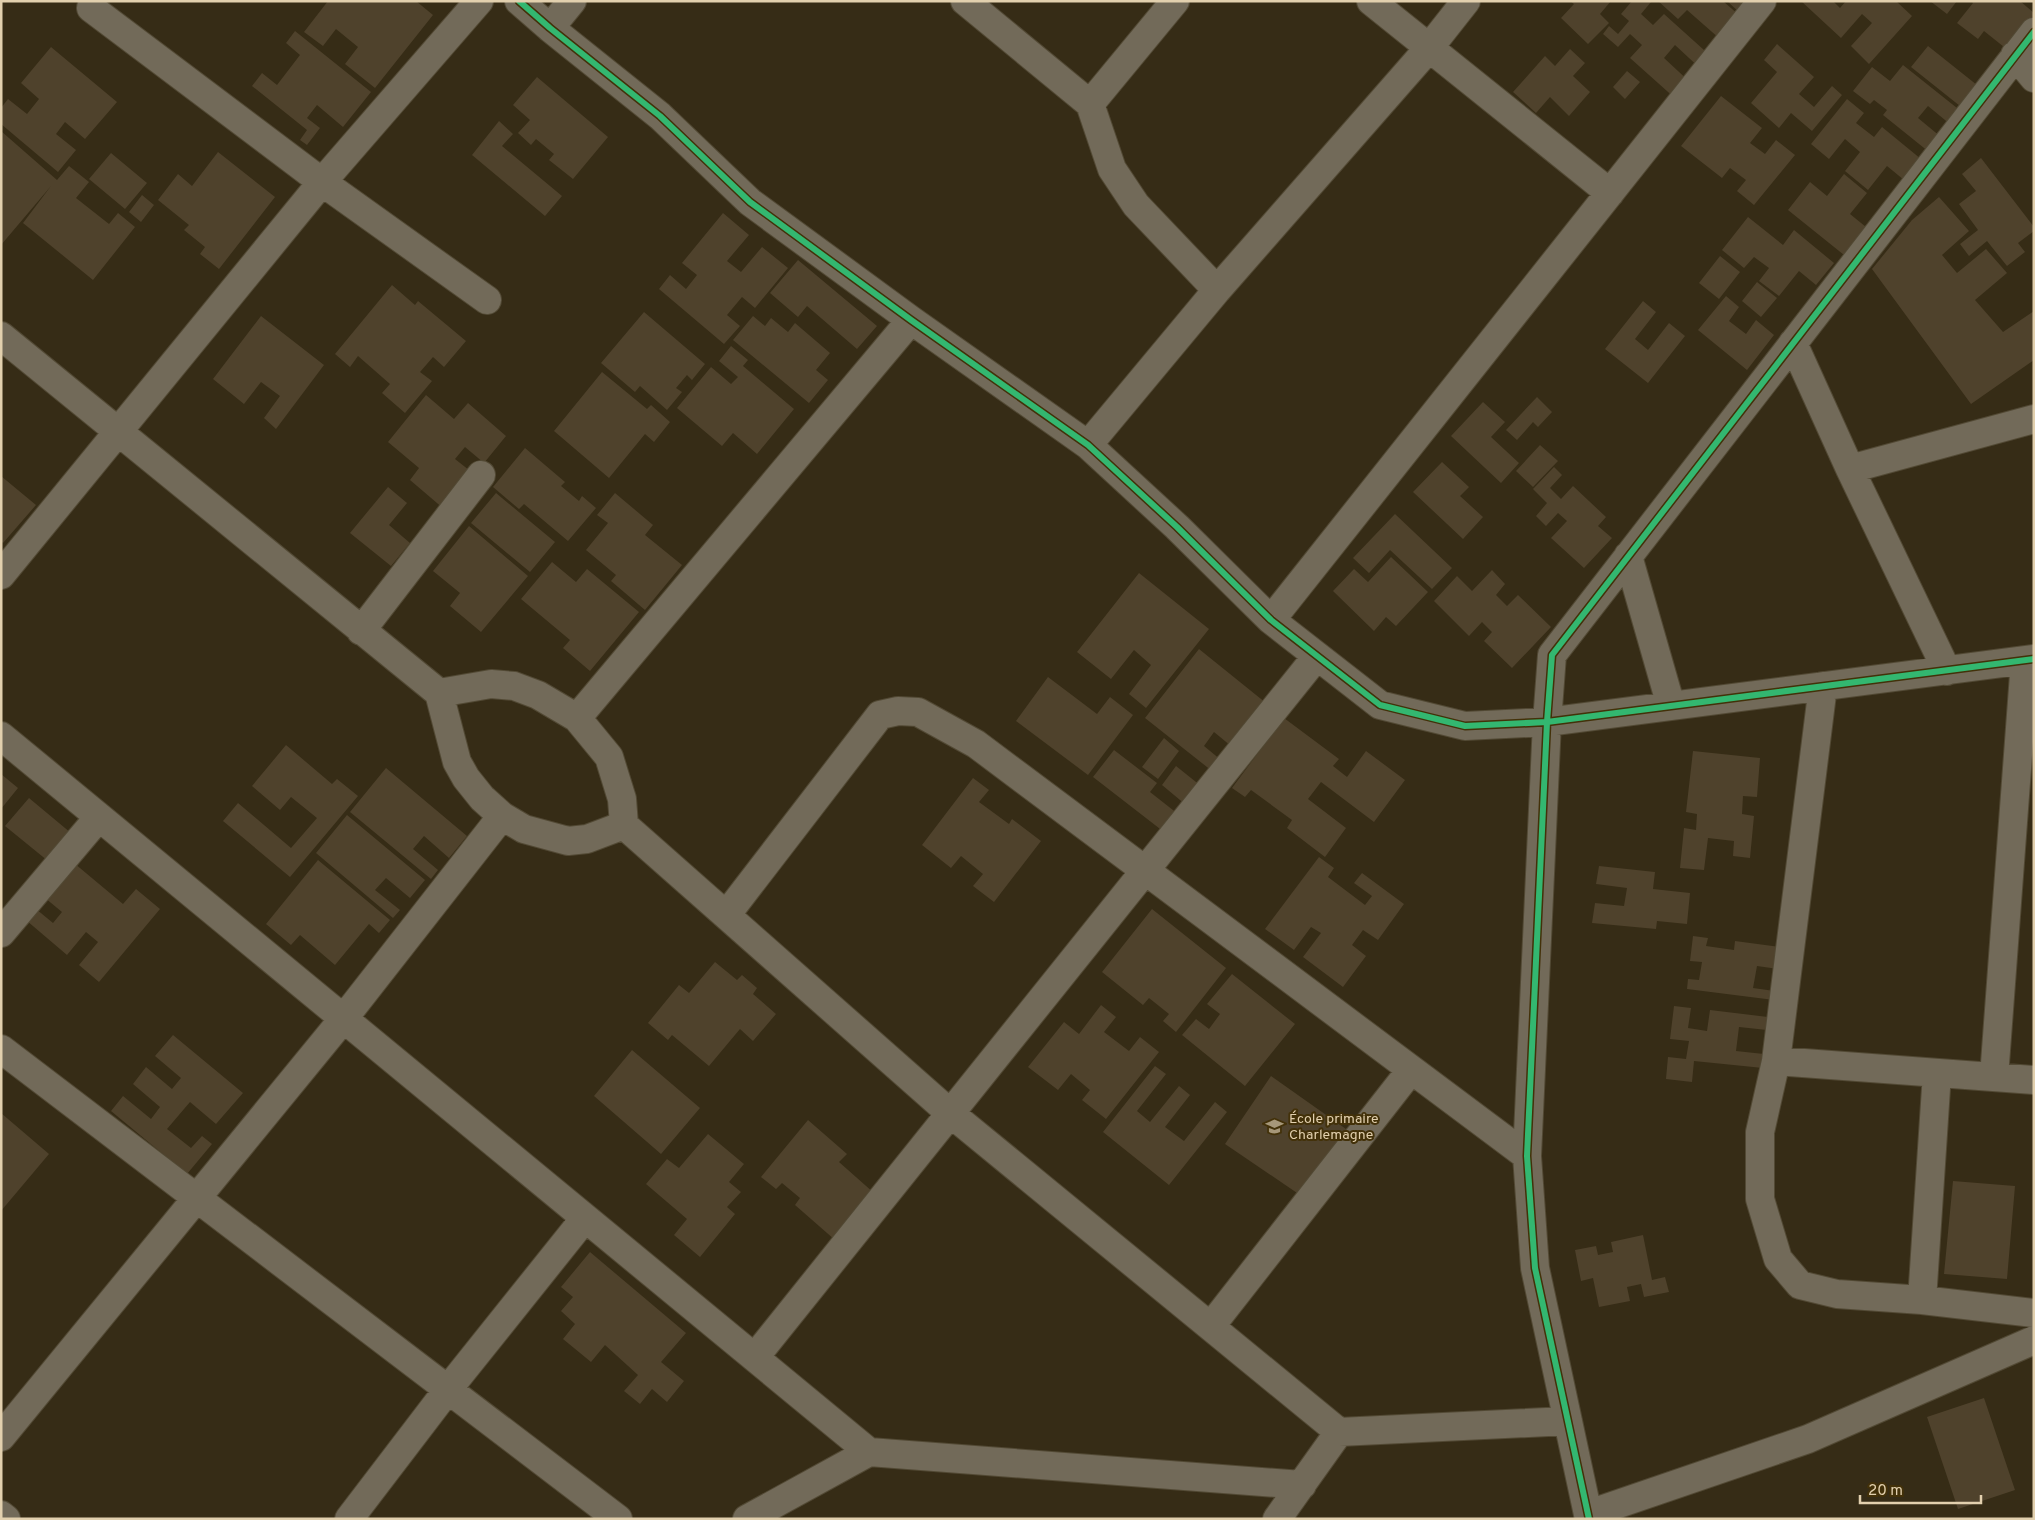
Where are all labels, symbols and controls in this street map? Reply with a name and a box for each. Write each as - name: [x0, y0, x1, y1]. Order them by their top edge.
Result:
- place label: École primaire Charlemagne: [1289, 1110, 1379, 1144]
- school or university icon: École primaire Charlemagne: [1265, 1117, 1285, 1137]
- scale bar: [1860, 1472, 1981, 1504]
- text: 20 m: [1868, 1482, 1903, 1501]

